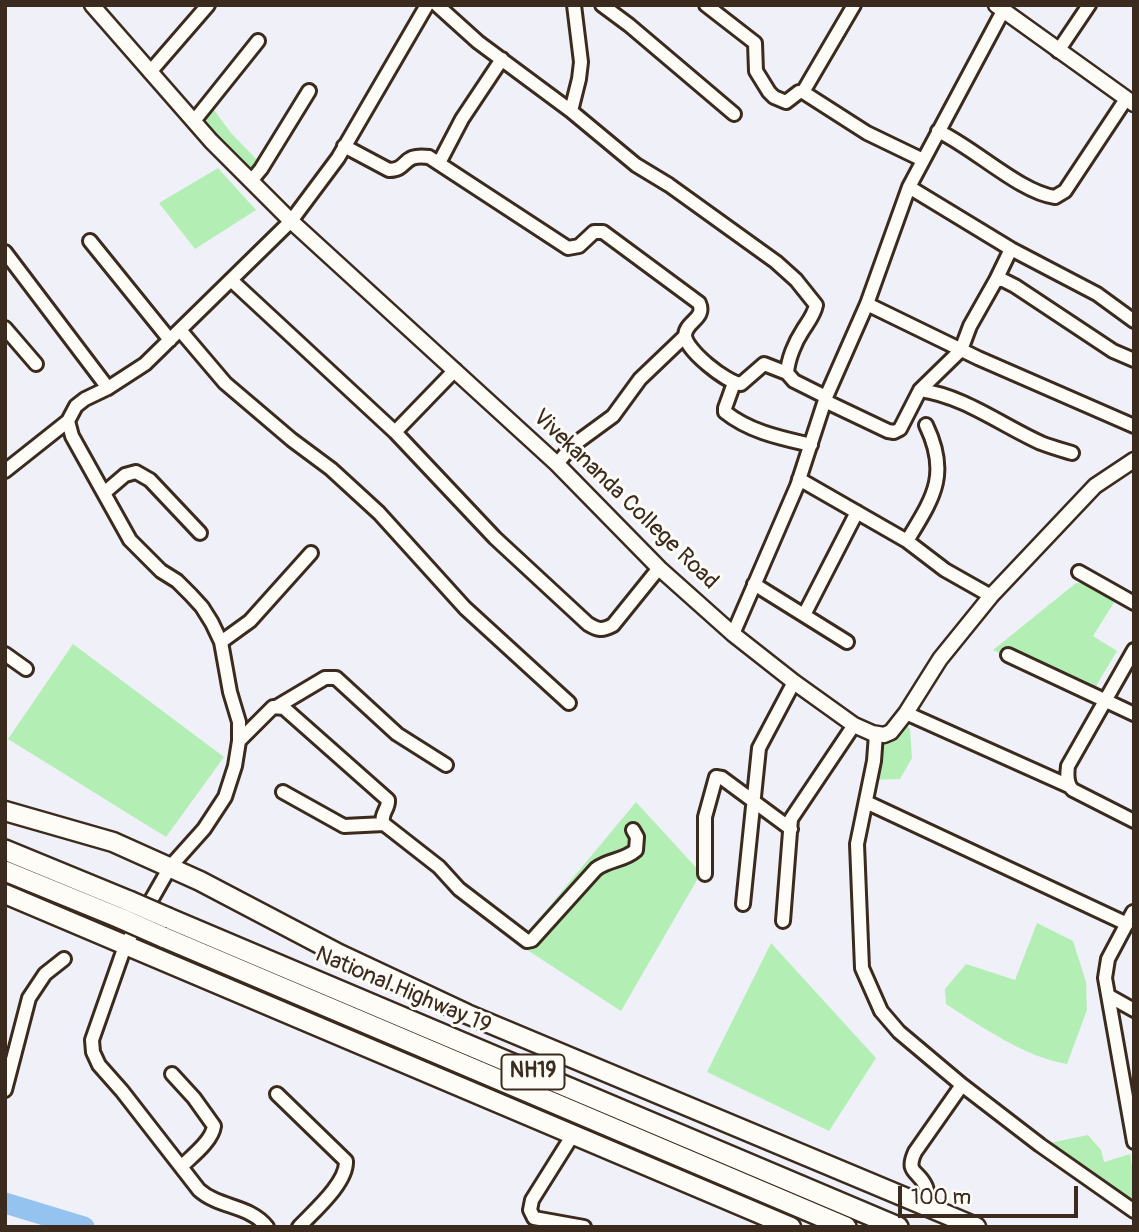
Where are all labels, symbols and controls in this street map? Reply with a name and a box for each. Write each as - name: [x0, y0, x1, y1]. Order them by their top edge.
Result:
- street label: Vivekananda College Road: [527, 404, 723, 596]
- street label: National Highway 19: [311, 942, 495, 1040]
- road number: NH19: [502, 1054, 564, 1090]
- scale bar: [901, 1172, 1081, 1216]
- text: 100 m: [911, 1184, 971, 1211]

